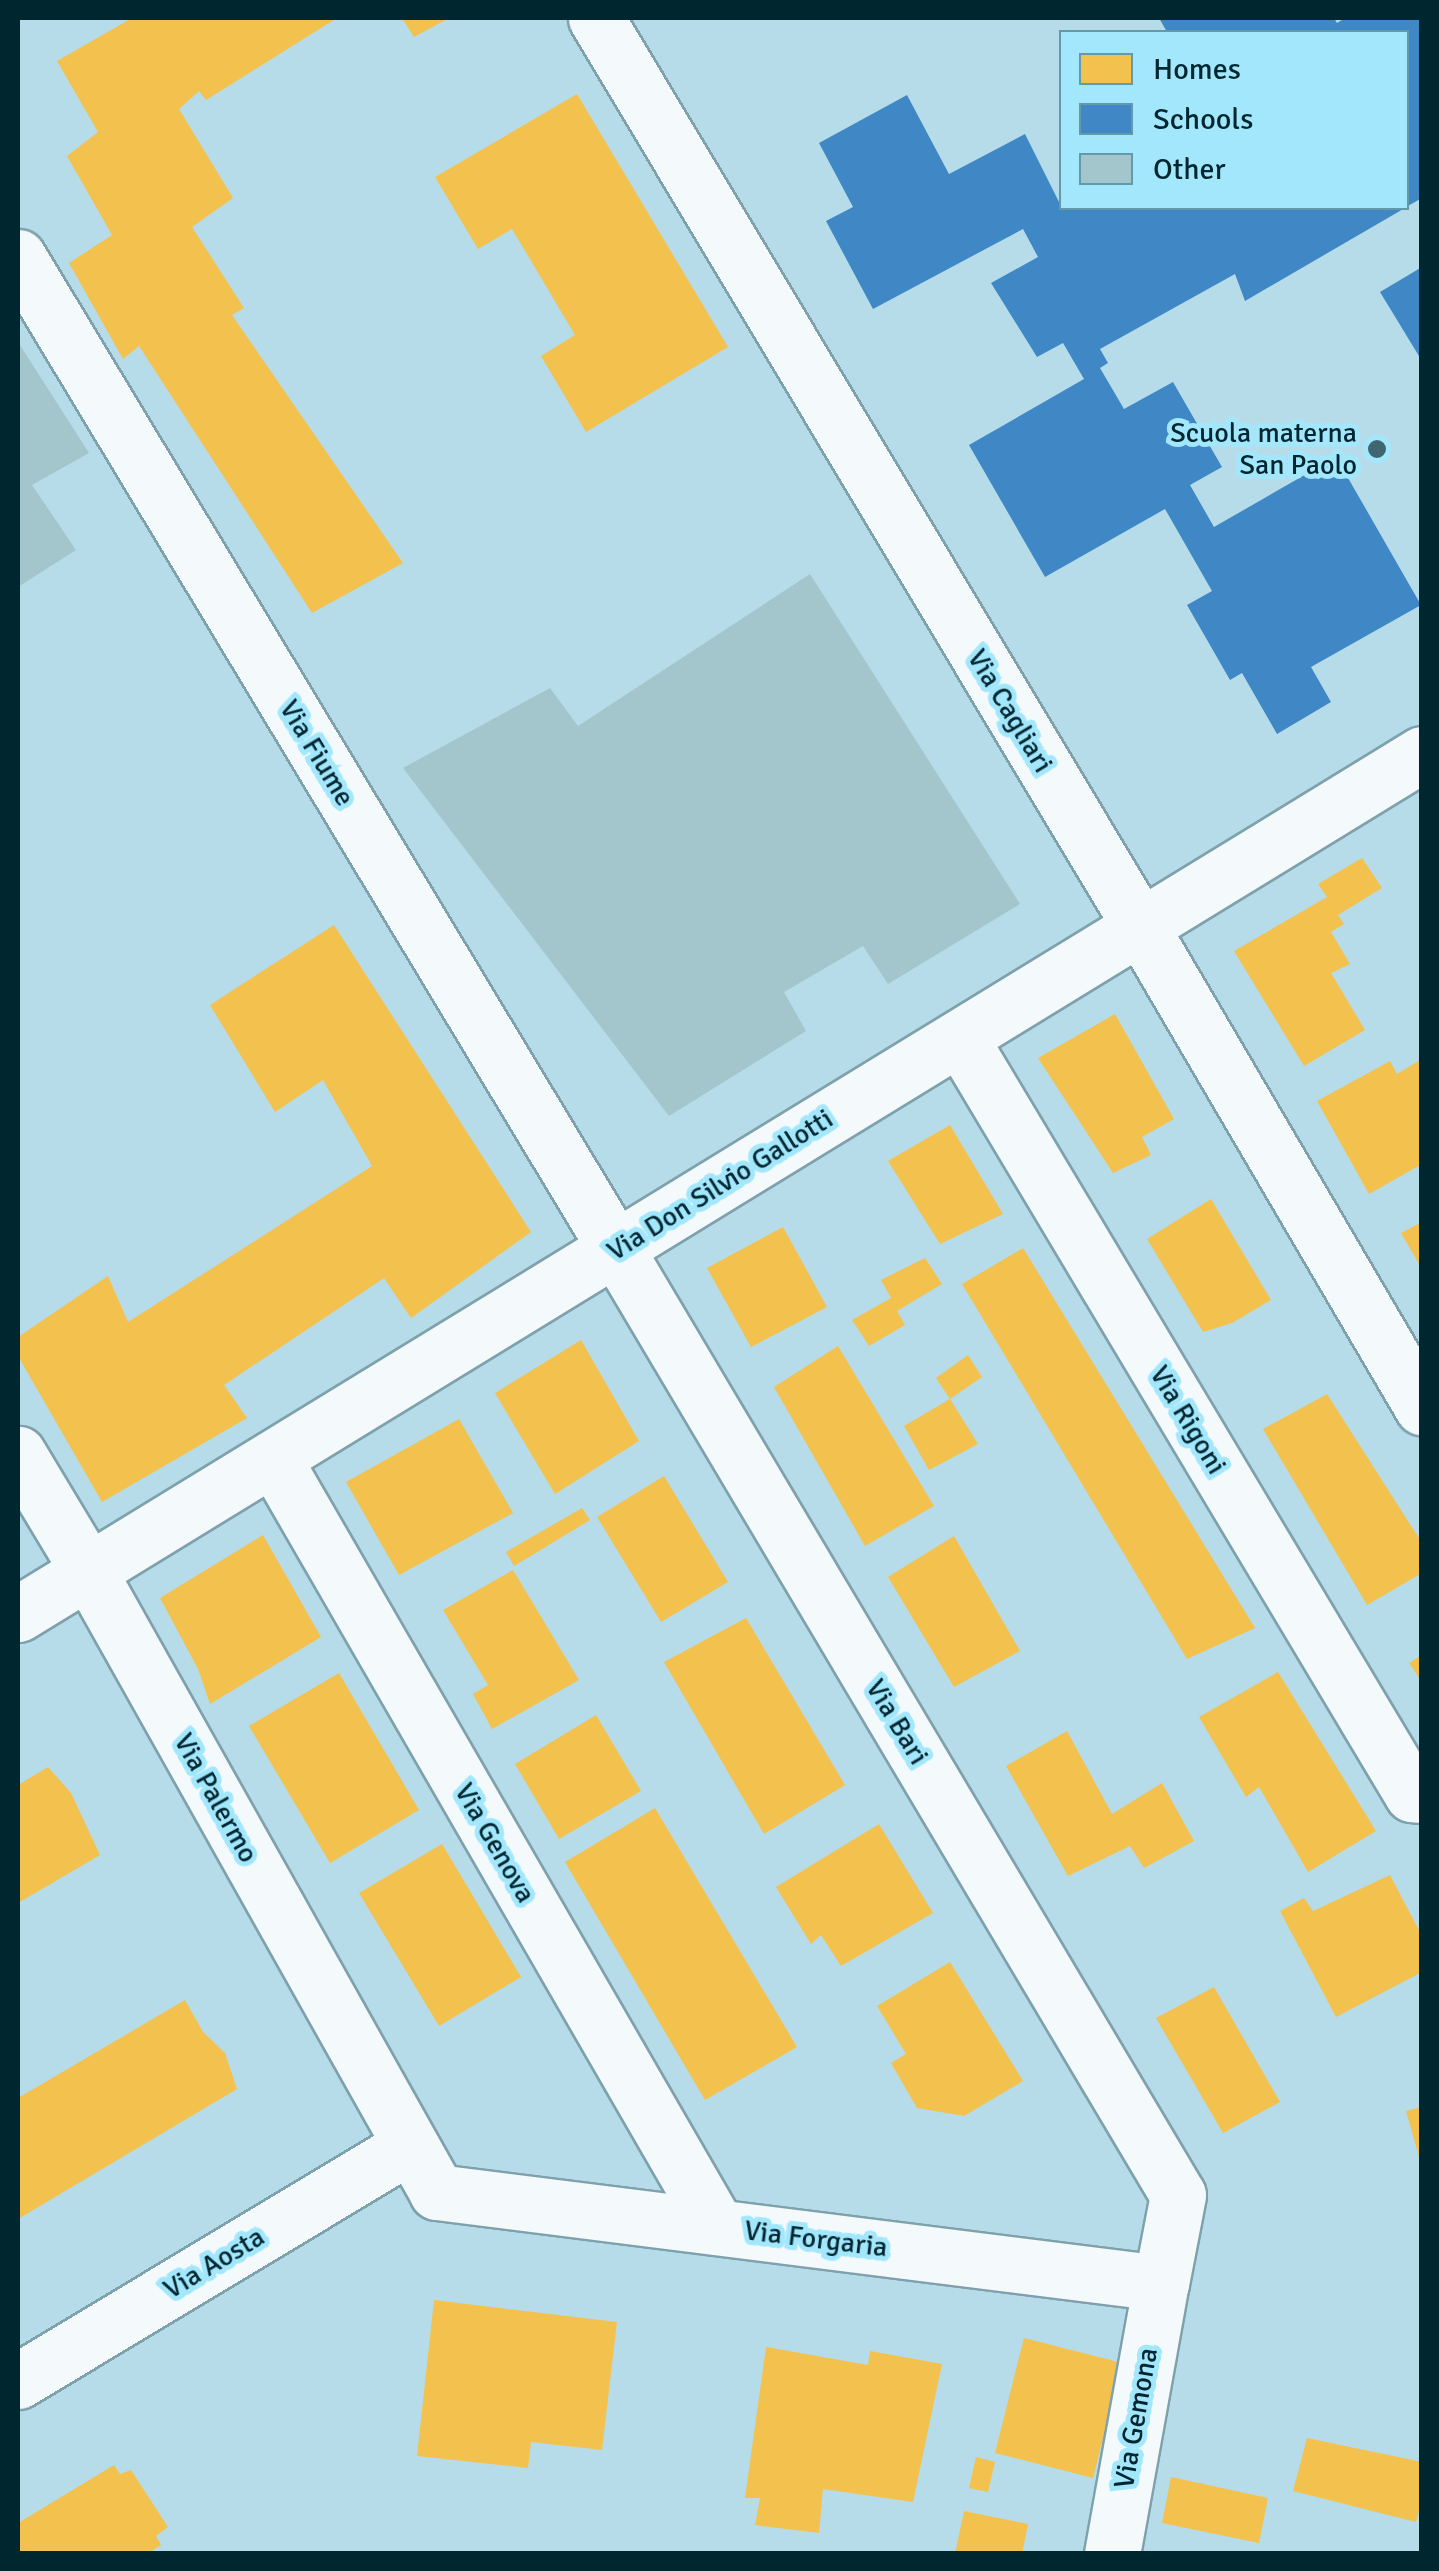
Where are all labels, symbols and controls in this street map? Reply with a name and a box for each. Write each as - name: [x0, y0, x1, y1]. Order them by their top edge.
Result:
- legend: [1059, 30, 1409, 210]
- text: Homes: [1153, 51, 1241, 88]
- text: Schools: [1153, 101, 1253, 138]
- text: Other: [1153, 151, 1226, 188]
- place label: Scuola materna San Paolo: [1170, 416, 1357, 482]
- marker: Scuola materna San Paolo: [1366, 438, 1388, 460]
- street label: Via Cagliari: [960, 643, 1060, 779]
- street label: Via Fiume: [272, 694, 362, 812]
- street label: Via Don Silvio Gallotti: [601, 1102, 839, 1268]
- street label: Via Rigoni: [1143, 1360, 1233, 1480]
- street label: Via Bari: [859, 1673, 935, 1771]
- street label: Via Palermo: [167, 1727, 265, 1869]
- street label: Via Genova: [447, 1777, 543, 1909]
- street label: Via Forgaria: [742, 2214, 890, 2264]
- street label: Via Aosta: [157, 2220, 271, 2306]
- street label: Via Gemona: [1107, 2345, 1165, 2491]

